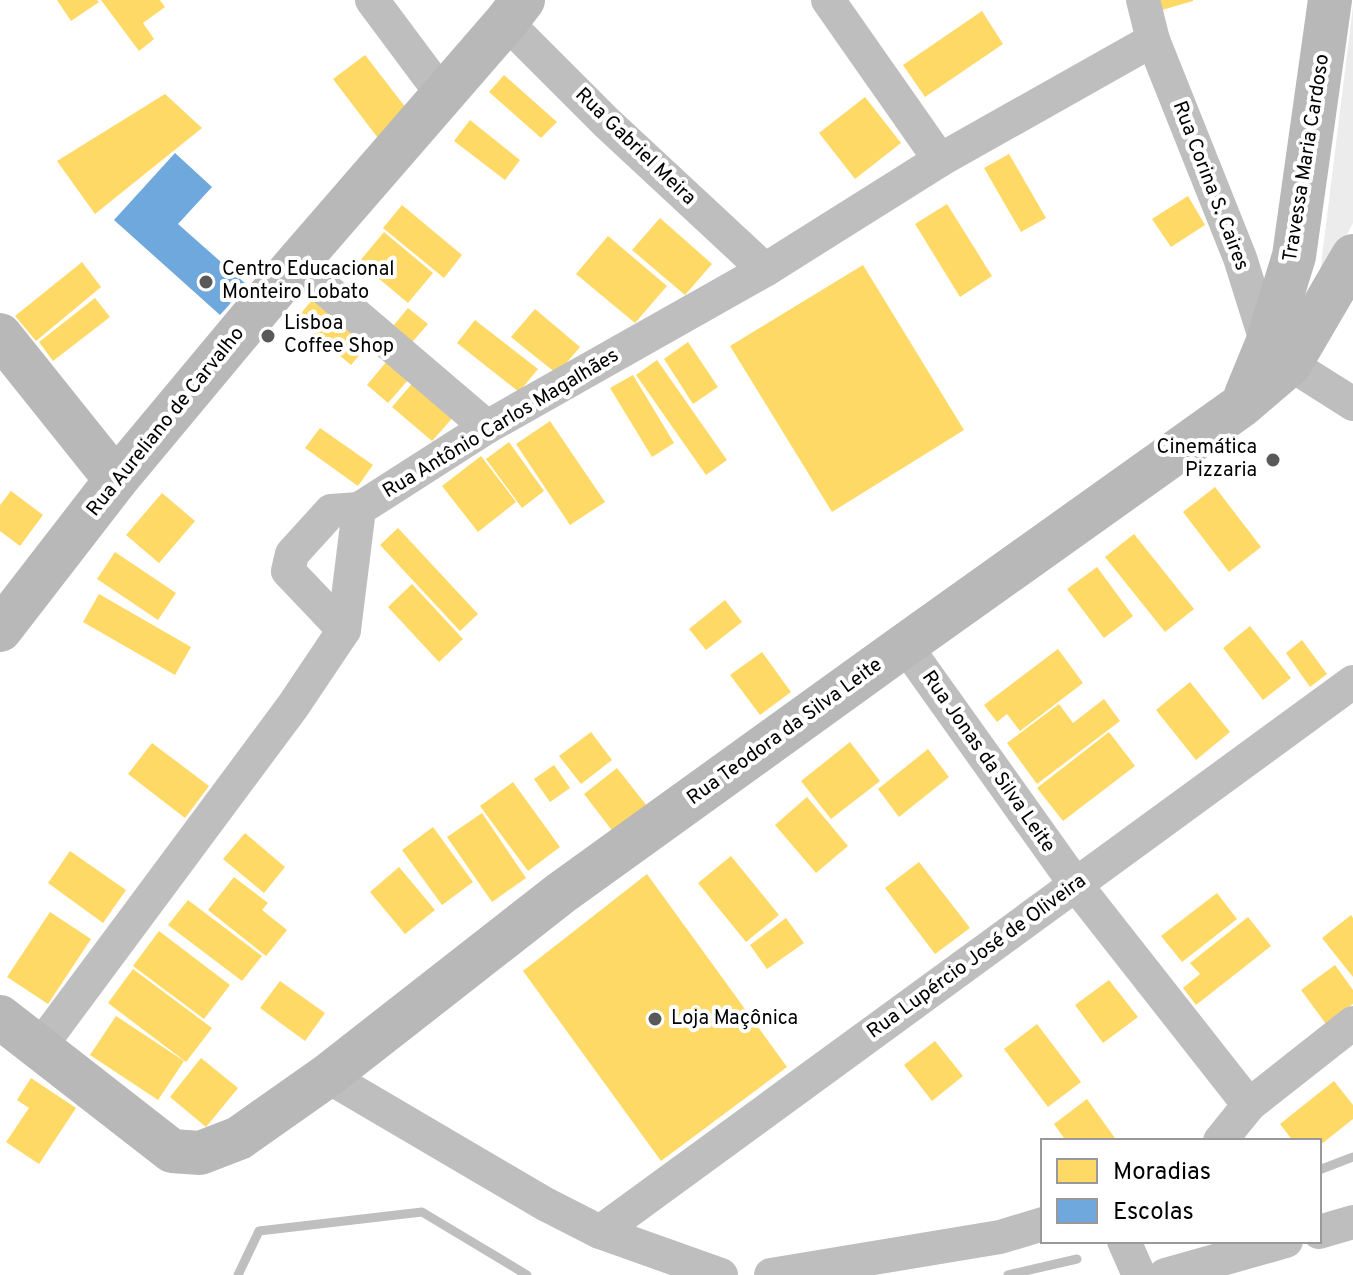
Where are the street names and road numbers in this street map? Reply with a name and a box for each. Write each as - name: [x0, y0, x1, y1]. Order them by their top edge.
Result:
- street label: Travessa Maria Cardoso: [1278, 52, 1336, 264]
- street label: Rua Gabriel Meira: [569, 83, 701, 211]
- street label: Rua Corina S. Caires: [1166, 98, 1254, 274]
- street label: Rua Aureliano de Carvalho: [81, 322, 251, 522]
- street label: Rua Antônio Carlos Magalhães: [378, 343, 624, 505]
- street label: Rua Teodora da Silva Leite: [682, 652, 888, 812]
- street label: Rua Jonas da Silva Leite: [915, 666, 1061, 858]
- street label: Rua Lupércio José de Oliveira: [862, 869, 1092, 1045]

